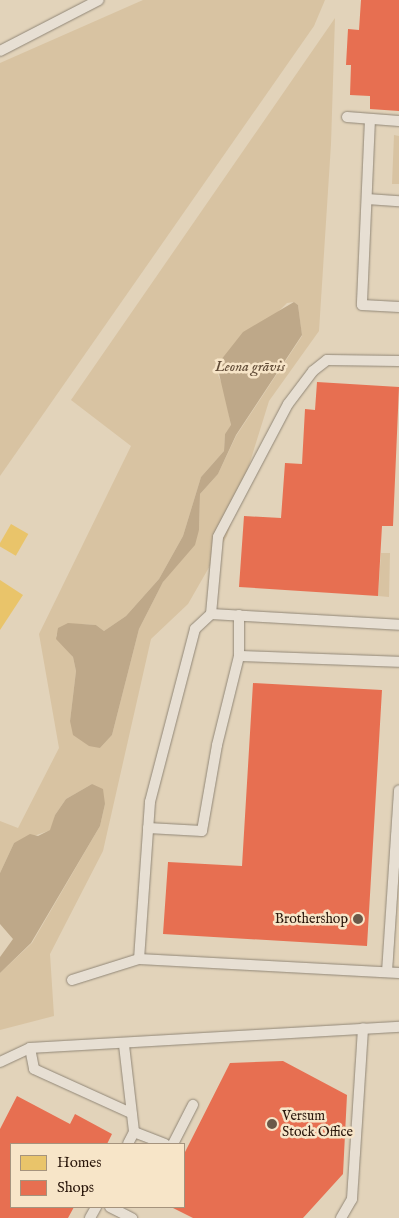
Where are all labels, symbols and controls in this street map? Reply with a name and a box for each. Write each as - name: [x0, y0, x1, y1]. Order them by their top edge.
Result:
- water label: Leona grāvis: [215, 358, 285, 376]
- place label: Brothershop: [275, 911, 348, 927]
- marker: Brothershop: [352, 913, 364, 925]
- place label: Versum Stock Office: [282, 1108, 353, 1140]
- marker: Versum Stock Office: [266, 1118, 278, 1130]
- legend: [10, 1143, 185, 1208]
- text: Homes: [57, 1153, 101, 1172]
- text: Shops: [57, 1178, 94, 1197]

